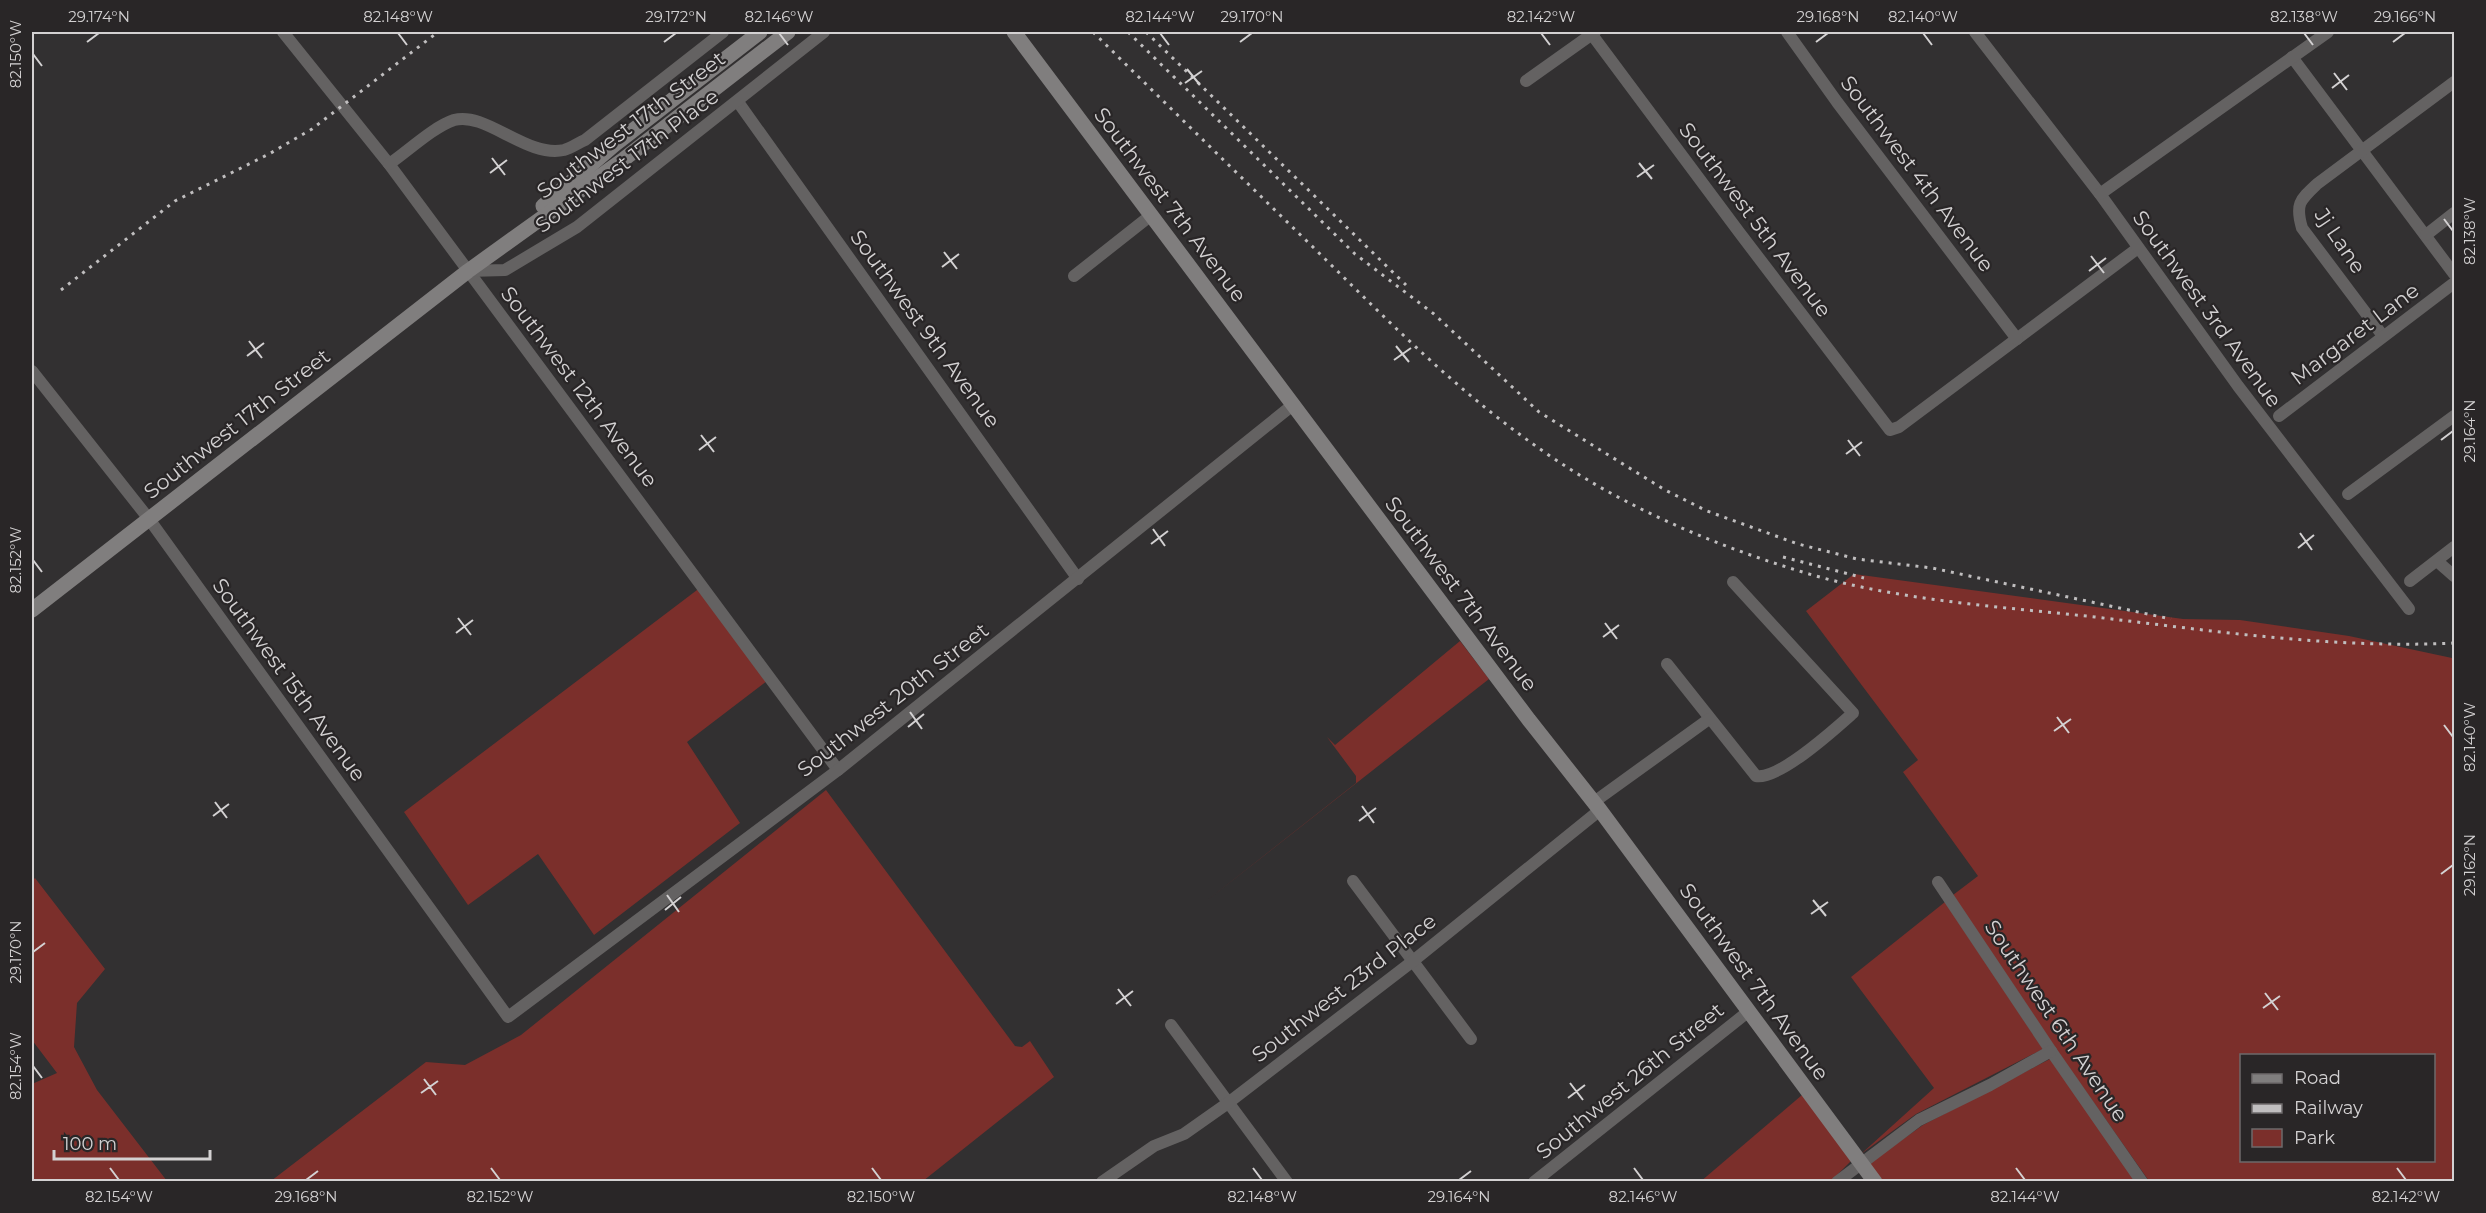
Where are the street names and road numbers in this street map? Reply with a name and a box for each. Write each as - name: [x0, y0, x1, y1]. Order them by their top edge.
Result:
- street label: Southwest 17th Street: [532, 46, 730, 204]
- street label: Southwest 4th Avenue: [1835, 71, 1999, 277]
- street label: Southwest 17th Place: [530, 83, 723, 238]
- street label: Southwest 7th Avenue: [1089, 102, 1252, 307]
- street label: Southwest 5th Avenue: [1674, 117, 1837, 322]
- street label: Jj Lane: [2309, 203, 2371, 278]
- street label: Southwest 3rd Avenue: [2128, 206, 2287, 412]
- street label: Southwest 9th Avenue: [845, 225, 1006, 432]
- street label: Margaret Lane: [2286, 277, 2424, 390]
- street label: Southwest 12th Avenue: [496, 281, 663, 492]
- street label: Southwest 17th Street: [139, 343, 335, 504]
- street label: Southwest 7th Avenue: [1380, 491, 1543, 696]
- street label: Southwest 15th Avenue: [207, 573, 371, 786]
- street label: Southwest 20th Street: [792, 617, 993, 782]
- street label: Southwest 7th Avenue: [1675, 878, 1834, 1085]
- street label: Southwest 23rd Place: [1247, 908, 1441, 1067]
- street label: Southwest 6th Avenue: [1979, 915, 2133, 1126]
- street label: Southwest 26th Street: [1531, 997, 1729, 1164]

